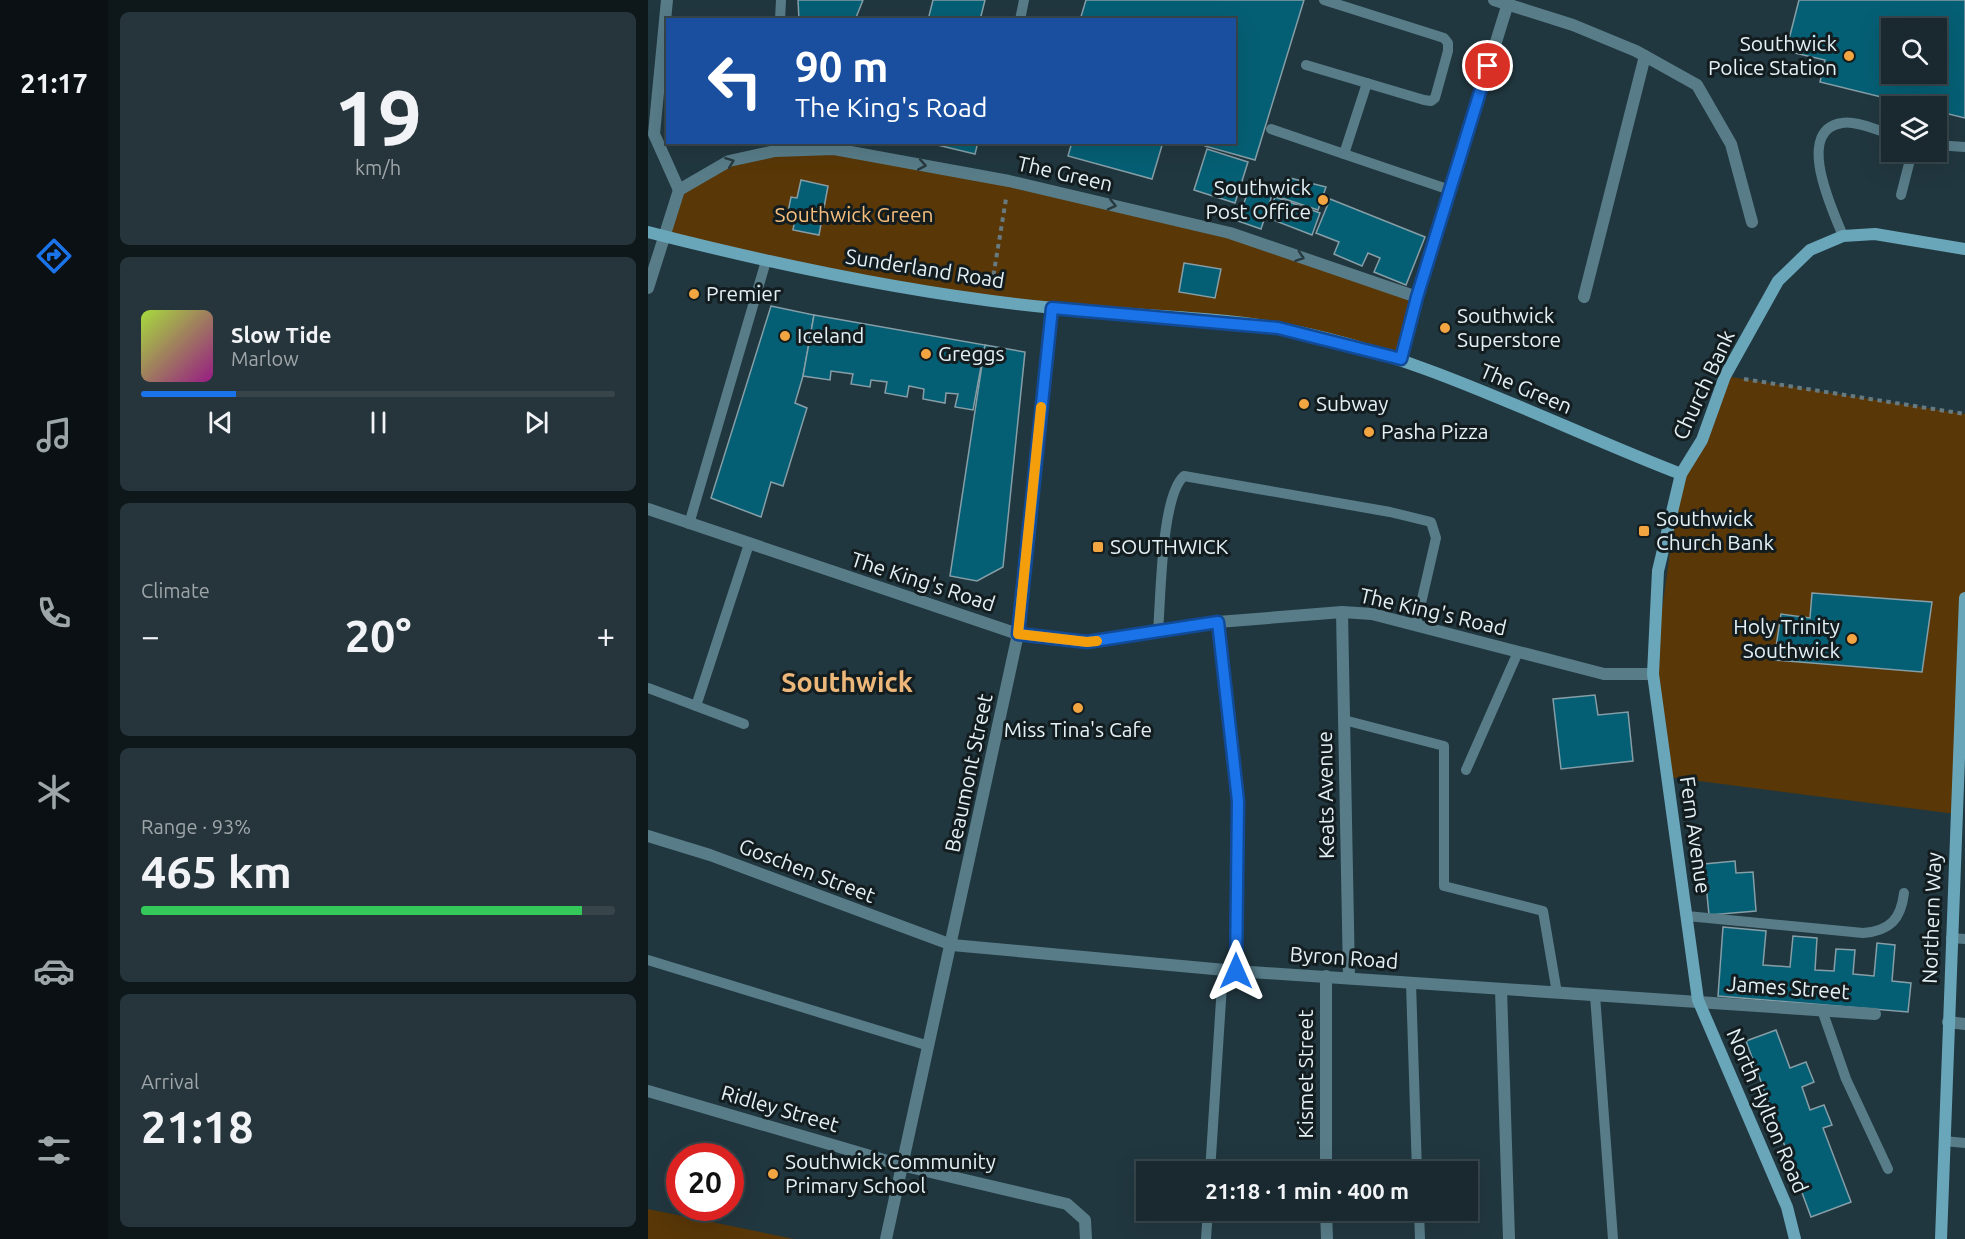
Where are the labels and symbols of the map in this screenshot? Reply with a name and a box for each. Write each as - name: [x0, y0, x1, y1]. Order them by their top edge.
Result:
- place label: Southwick Police Station: [1708, 31, 1837, 79]
- pin: [1462, 40, 1513, 91]
- marker: Southwick Police Station: [1842, 49, 1856, 63]
- street label: The Green: [1015, 150, 1115, 196]
- one-way arrow: [724, 157, 734, 170]
- one-way arrow: [917, 158, 926, 170]
- place label: Southwick Post Office: [1206, 175, 1311, 223]
- marker: Southwick Post Office: [1316, 193, 1330, 207]
- one-way arrow: [1107, 198, 1117, 211]
- park label: Southwick Green: [774, 202, 934, 226]
- street label: Sunderland Road: [844, 244, 1006, 292]
- one-way arrow: [1294, 250, 1305, 262]
- place label: Premier: [706, 281, 781, 305]
- marker: Premier: [687, 287, 701, 301]
- place label: Southwick Superstore: [1457, 303, 1561, 351]
- marker: Southwick Superstore: [1438, 321, 1452, 335]
- place label: Iceland: [797, 323, 864, 347]
- street label: Church Bank: [1667, 326, 1739, 443]
- marker: Iceland: [778, 329, 792, 343]
- place label: Greggs: [938, 341, 1005, 365]
- marker: Greggs: [919, 347, 933, 361]
- street label: The Green: [1477, 358, 1576, 418]
- place label: Subway: [1316, 391, 1388, 415]
- marker: Subway: [1297, 397, 1311, 411]
- place label: Pasha Pizza: [1381, 419, 1489, 443]
- marker: Pasha Pizza: [1362, 425, 1376, 439]
- place label: Southwick Church Bank: [1656, 506, 1774, 554]
- marker: Southwick Church Bank: [1637, 524, 1651, 538]
- place label: SOUTHWICK: [1110, 534, 1229, 558]
- marker: SOUTHWICK: [1091, 540, 1105, 554]
- street label: The King's Road: [848, 546, 998, 616]
- street label: The King's Road: [1358, 582, 1509, 640]
- place label: Holy Trinity Southwick: [1733, 614, 1840, 662]
- marker: Holy Trinity Southwick: [1845, 632, 1859, 646]
- district label: Southwick: [781, 667, 913, 697]
- street label: Beaumont Street: [939, 691, 997, 854]
- marker: Miss Tina's Cafe: [1071, 701, 1085, 715]
- place label: Miss Tina's Cafe: [1004, 717, 1152, 741]
- street label: Keats Avenue: [1312, 731, 1338, 859]
- street label: Fern Avenue: [1676, 775, 1716, 895]
- street label: Goschen Street: [736, 833, 879, 907]
- street label: Northern Way: [1917, 852, 1945, 984]
- position arrow: [1204, 939, 1268, 1003]
- street label: Byron Road: [1289, 941, 1399, 973]
- street label: James Street: [1726, 971, 1850, 1003]
- street label: Kismet Street: [1293, 1010, 1317, 1138]
- street label: North Hylton Road: [1722, 1025, 1813, 1196]
- street label: Ridley Street: [719, 1080, 842, 1136]
- speed limit sign: 20: [666, 1143, 744, 1221]
- place label: Southwick Community Primary School: [785, 1149, 996, 1197]
- marker: Southwick Community Primary School: [766, 1167, 780, 1181]

